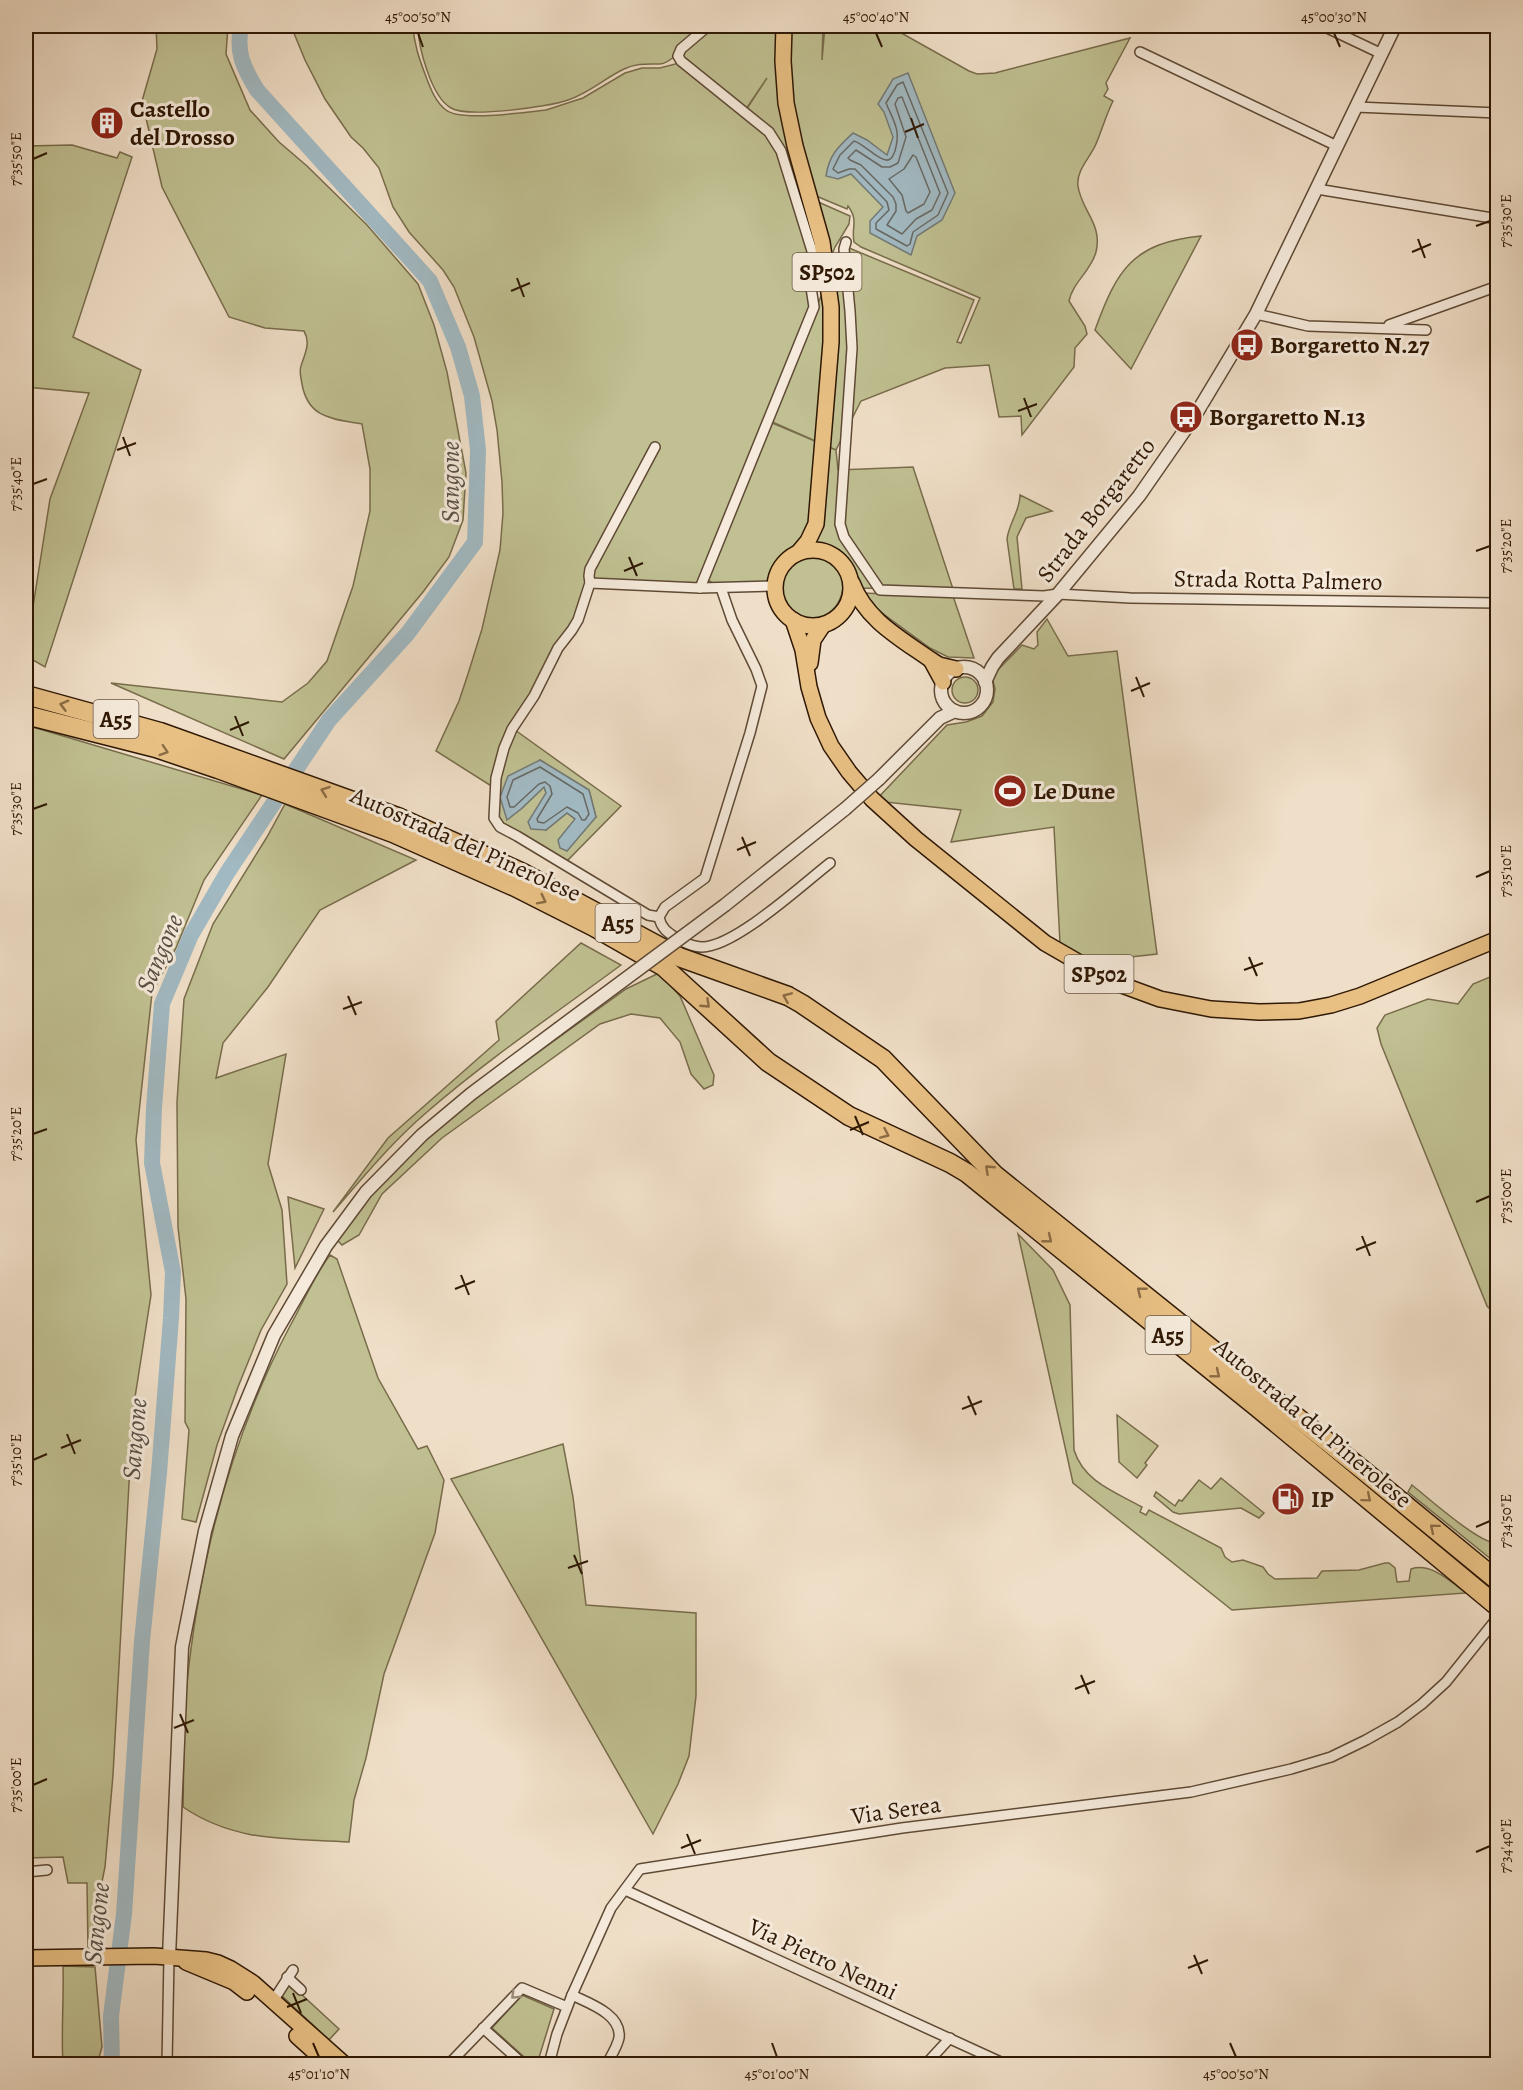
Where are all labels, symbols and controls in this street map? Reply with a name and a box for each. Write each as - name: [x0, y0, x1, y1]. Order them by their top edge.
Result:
- text: 45°00'50"N: [385, 7, 451, 27]
- text: 45°00'40"N: [843, 7, 909, 27]
- text: 45°00'30"N: [1301, 7, 1367, 27]
- place label: Castello del Drosso: [130, 93, 235, 153]
- building icon: Castello del Drosso: [89, 105, 125, 141]
- text: 7°35'50"E: [6, 132, 26, 186]
- text: 7°35'30"E: [1496, 194, 1516, 248]
- road number: SP502: [792, 253, 862, 291]
- bus stop icon: Borgaretto N.27: [1229, 327, 1265, 363]
- place label: Borgaretto N.27: [1270, 329, 1430, 361]
- bus stop icon: Borgaretto N.13: [1168, 399, 1204, 435]
- place label: Borgaretto N.13: [1209, 401, 1366, 433]
- street label: Strada Borgaretto: [1029, 431, 1163, 589]
- water label: Sangone: [433, 441, 468, 523]
- text: 7°35'40"E: [6, 457, 26, 511]
- text: 7°35'20"E: [1496, 519, 1516, 573]
- street label: Strada Rotta Palmero: [1173, 562, 1383, 598]
- one-way arrow: [59, 700, 70, 712]
- road number: A55: [94, 700, 138, 738]
- one-way arrow: [158, 743, 169, 756]
- sports icon: Le Dune: [992, 773, 1028, 809]
- place label: Le Dune: [1033, 775, 1115, 807]
- street label: Autostrada del Pinerolese: [345, 778, 586, 909]
- text: 7°35'30"E: [6, 782, 26, 836]
- one-way arrow: [320, 786, 331, 798]
- text: 7°35'10"E: [1496, 845, 1516, 897]
- one-way arrow: [535, 893, 546, 905]
- road number: A55: [596, 904, 640, 942]
- water label: Sangone: [127, 909, 192, 998]
- road number: SP502: [1064, 955, 1134, 993]
- one-way arrow: [782, 992, 793, 1004]
- one-way arrow: [699, 997, 709, 1008]
- text: 7°35'20"E: [6, 1107, 26, 1161]
- one-way arrow: [879, 1126, 890, 1138]
- one-way arrow: [985, 1165, 995, 1176]
- text: 7°35'00"E: [1496, 1168, 1516, 1224]
- one-way arrow: [1041, 1231, 1052, 1242]
- one-way arrow: [1136, 1288, 1147, 1299]
- road number: A55: [1146, 1316, 1190, 1354]
- street label: Autostrada del Pinerolese: [1207, 1330, 1419, 1515]
- one-way arrow: [1210, 1367, 1221, 1378]
- water label: Sangone: [113, 1397, 156, 1481]
- text: 7°35'10"E: [6, 1434, 26, 1486]
- fuel station icon: IP: [1270, 1481, 1306, 1517]
- place label: IP: [1311, 1483, 1334, 1515]
- one-way arrow: [1360, 1491, 1371, 1502]
- text: 7°34'50"E: [1496, 1494, 1516, 1548]
- one-way arrow: [1430, 1525, 1441, 1536]
- text: 7°35'00"E: [6, 1757, 26, 1813]
- street label: Via Serea: [848, 1788, 944, 1832]
- text: 7°34'40"E: [1496, 1819, 1516, 1873]
- water label: Sangone: [75, 1880, 118, 1966]
- street label: Via Pietro Nenni: [742, 1910, 903, 2008]
- one-way arrow: [512, 1988, 522, 1999]
- text: 45°01'10"N: [288, 2064, 350, 2084]
- text: 45°01'00"N: [745, 2064, 810, 2084]
- text: 45°00'50"N: [1203, 2064, 1269, 2084]

